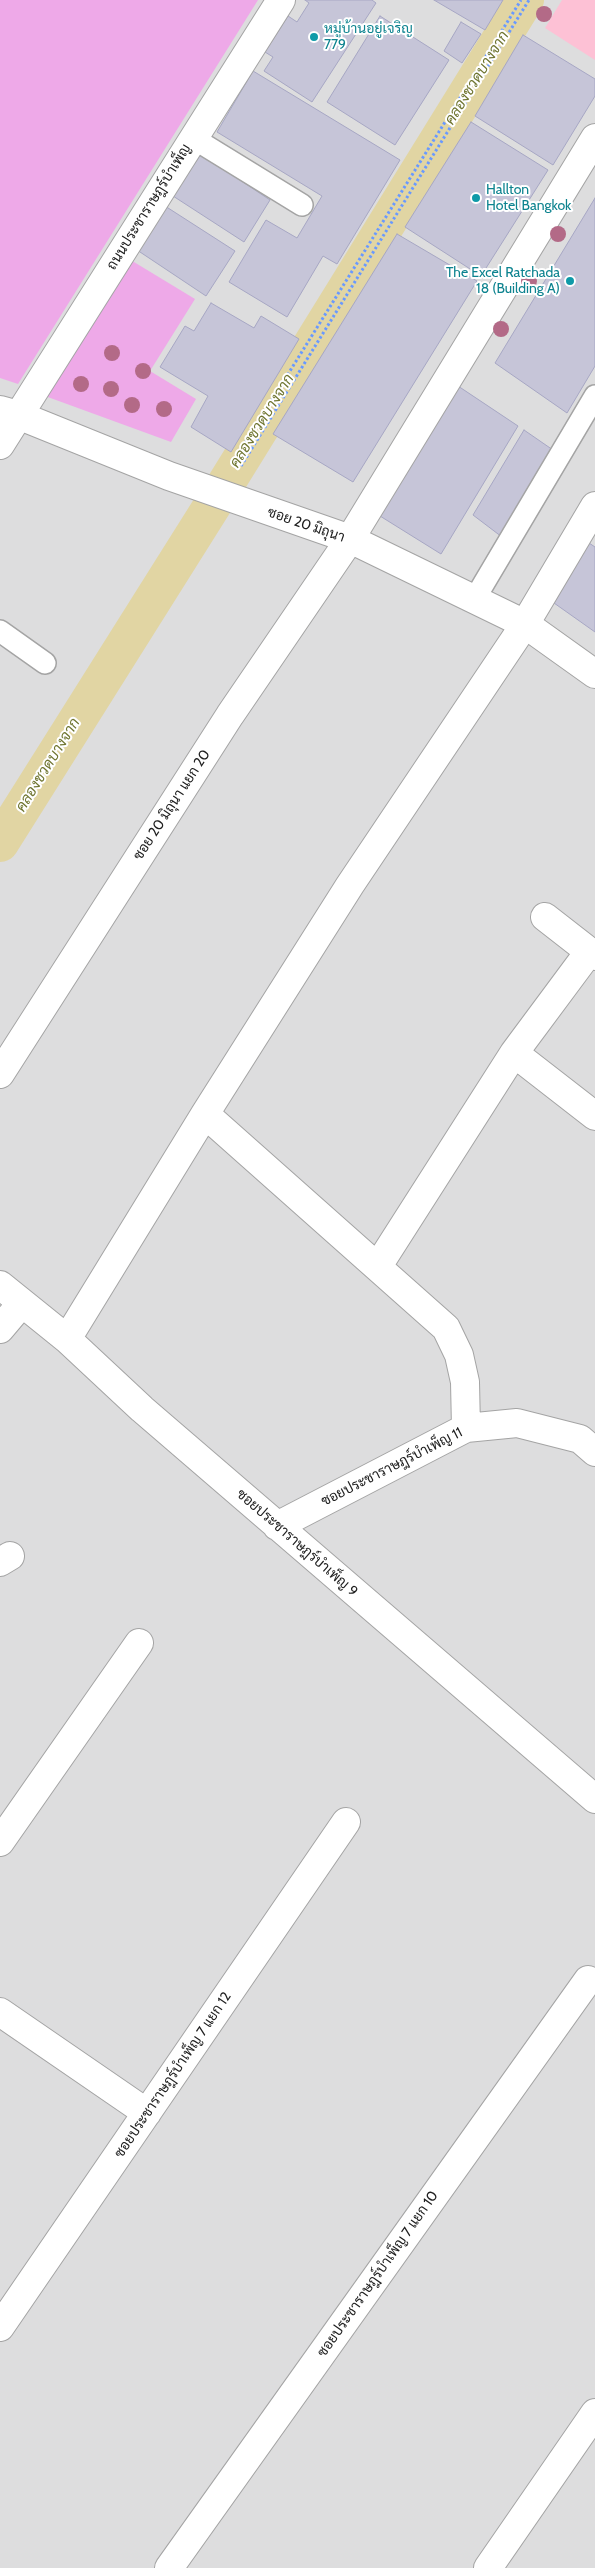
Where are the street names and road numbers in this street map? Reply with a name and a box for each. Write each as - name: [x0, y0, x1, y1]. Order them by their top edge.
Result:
- street label: ถนนประชาราษฎร์บำเพ็ญ: [103, 141, 195, 273]
- street label: ซอย 20 มิถุนา: [265, 504, 347, 546]
- street label: ซอย 20 มิถุนา แยก 20: [130, 747, 214, 863]
- street label: ซอยประชาราษฎร์บำเพ็ญ 11: [319, 1424, 465, 1510]
- street label: ซอยประชาราษฎร์บำเพ็ญ 9: [233, 1486, 361, 1600]
- street label: ซอยประชาราษฎร์บำเพ็ญ 7 แยก 12: [111, 1989, 235, 2161]
- street label: ซอยประชาราษฎร์บำเพ็ญ 7 แยก 10: [314, 2188, 442, 2360]

